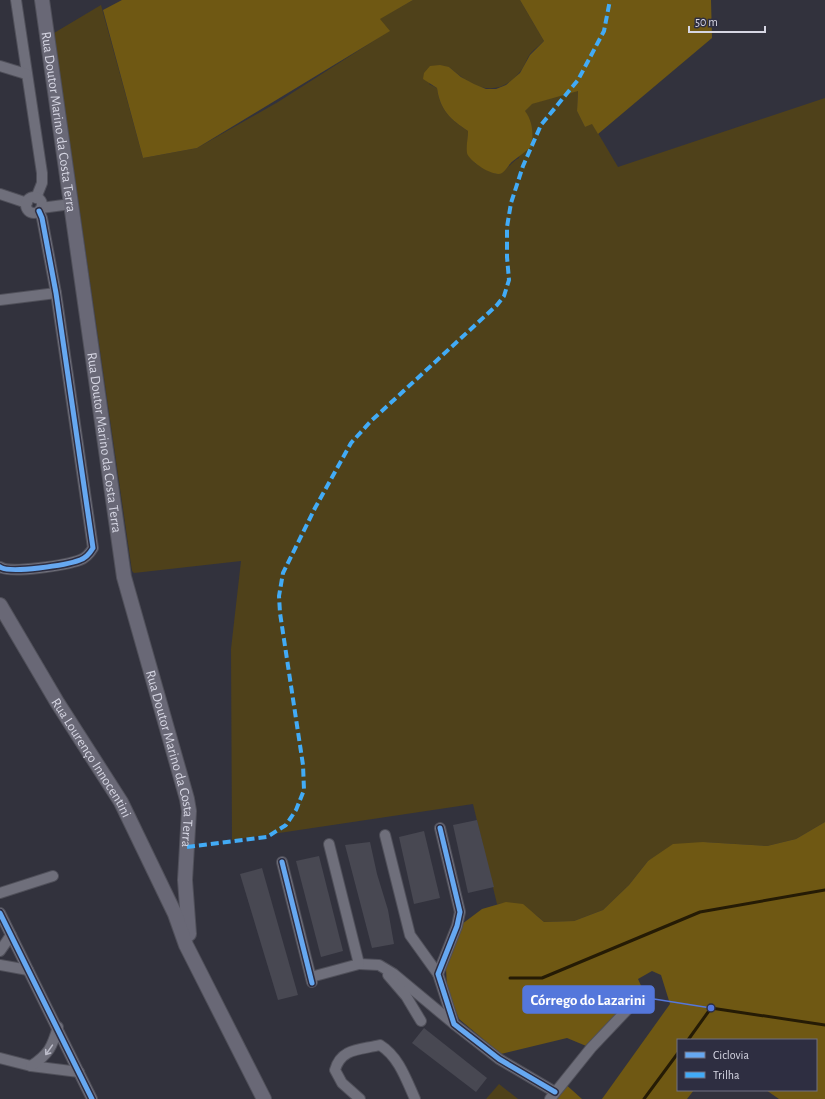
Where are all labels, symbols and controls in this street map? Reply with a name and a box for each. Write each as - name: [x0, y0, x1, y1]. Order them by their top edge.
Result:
- scale bar: [689, 8, 765, 34]
- text: 50 m: [695, 16, 718, 28]
- street label: Rua Doutor Marino da Costa Terra: [39, 31, 78, 214]
- street label: Rua Doutor Marino da Costa Terra: [84, 352, 124, 534]
- street label: Rua Doutor Marino da Costa Terra: [143, 669, 195, 848]
- street label: Rua Lourenço Innocentini: [48, 696, 133, 820]
- callout: Córrego do Lazarini: [523, 986, 654, 1013]
- text: Córrego do Lazarini: [530, 993, 646, 1008]
- legend: [677, 1039, 817, 1091]
- one-way arrow: [45, 1044, 53, 1055]
- text: Ciclovia: [713, 1049, 749, 1061]
- text: Trilha: [713, 1069, 740, 1081]

